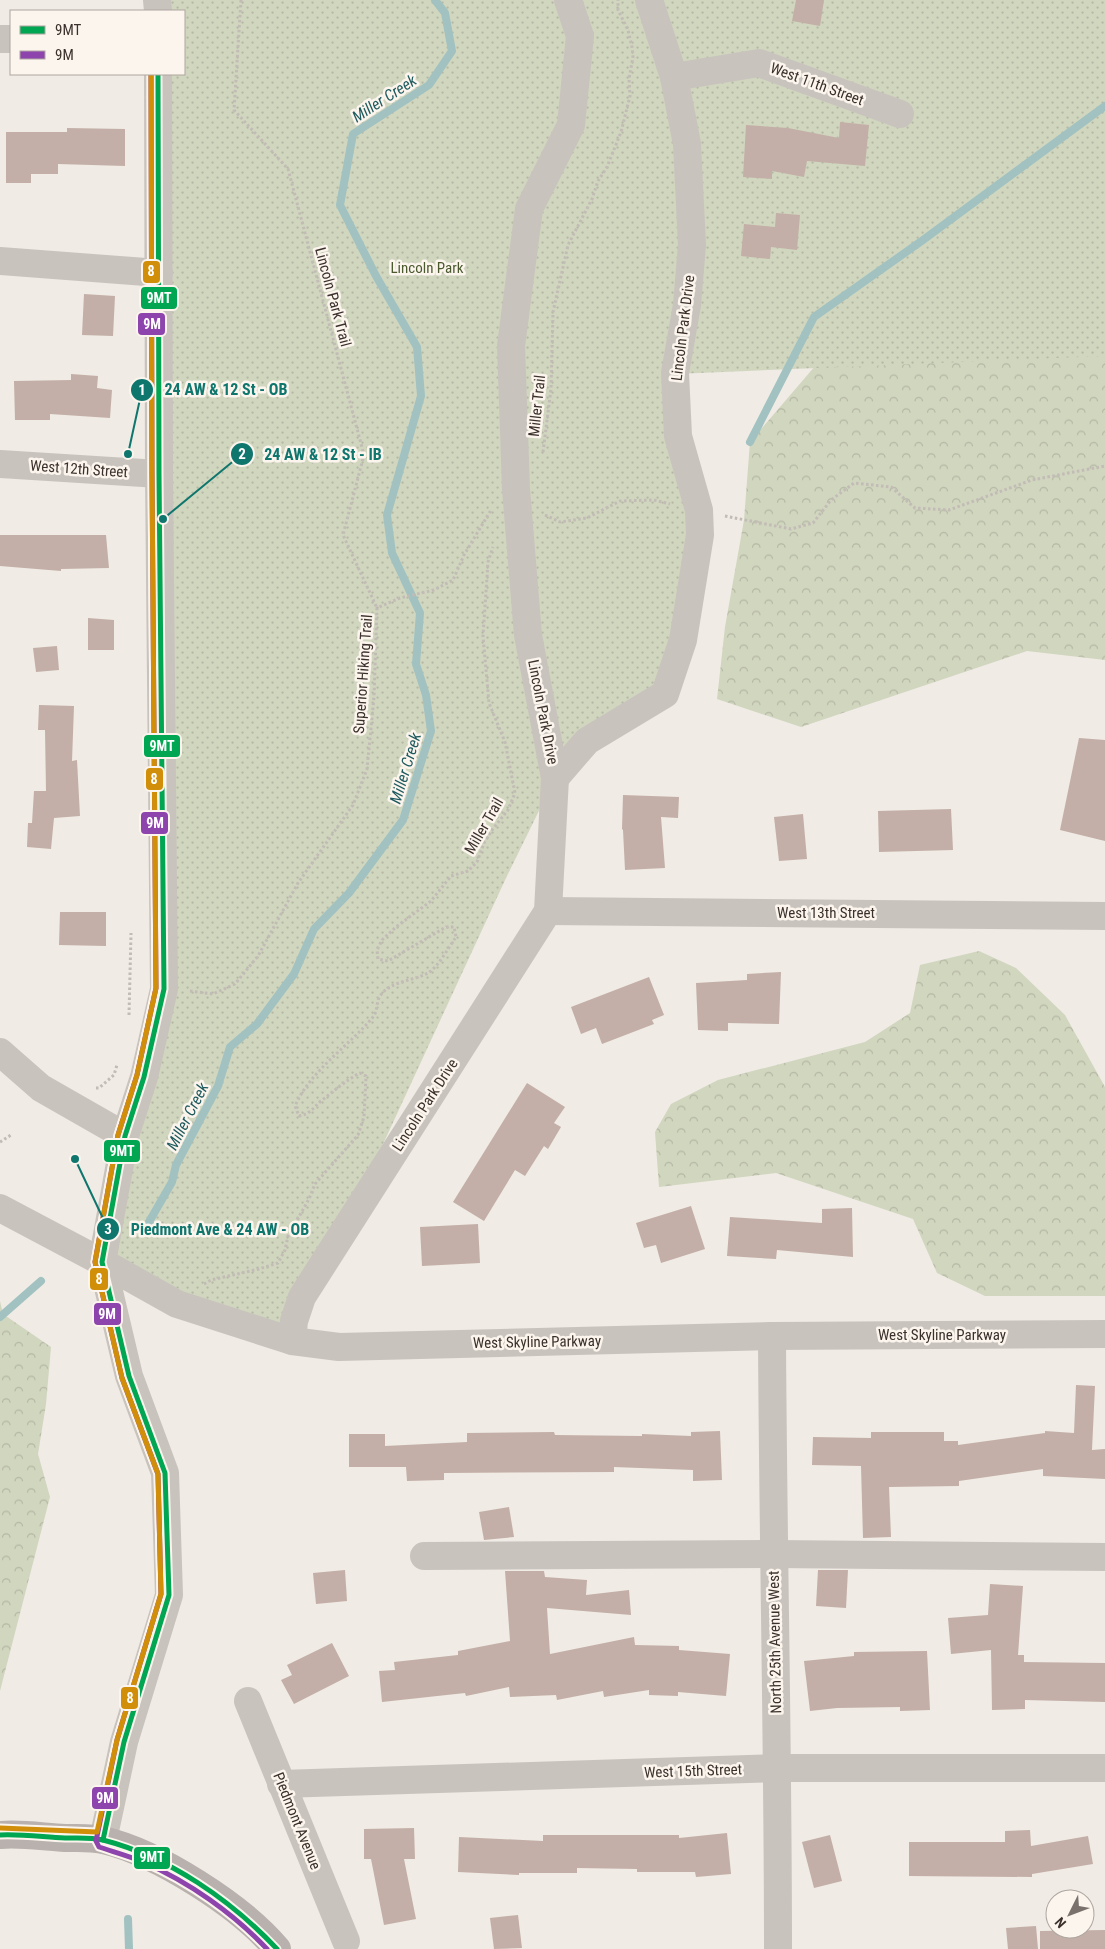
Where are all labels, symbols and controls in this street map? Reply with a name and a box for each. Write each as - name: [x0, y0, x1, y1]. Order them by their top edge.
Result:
- legend: [10, 10, 185, 75]
- text: 9MT: [55, 21, 82, 39]
- text: 9M: [55, 46, 74, 64]
- street label: West 11th Street: [768, 59, 866, 109]
- water label: Miller Creek: [348, 70, 421, 126]
- street label: Lincoln Park Trail: [311, 245, 355, 349]
- park label: Lincoln Park: [390, 259, 464, 277]
- line badge: 8: [142, 260, 161, 284]
- text: 8: [147, 263, 155, 279]
- street label: Lincoln Park Drive: [668, 274, 698, 382]
- line badge: 9MT: [140, 286, 178, 310]
- text: 9MT: [146, 290, 172, 306]
- line badge: 9M: [137, 312, 166, 336]
- text: 9M: [143, 316, 161, 332]
- callout: 24 AW & 12 St - OB: [129, 374, 297, 405]
- street label: Miller Trail: [525, 374, 549, 438]
- text: 24 AW & 12 St - OB: [165, 380, 287, 399]
- text: 1: [138, 381, 146, 399]
- callout: 24 AW & 12 St - IB: [229, 439, 392, 470]
- text: 2: [238, 445, 246, 463]
- text: 24 AW & 12 St - IB: [264, 445, 382, 464]
- street label: West 12th Street: [29, 457, 129, 481]
- street label: Superior Hiking Trail: [350, 614, 376, 734]
- street label: Lincoln Park Drive: [524, 658, 562, 766]
- water label: Miller Creek: [386, 730, 426, 806]
- line badge: 9MT: [143, 734, 181, 758]
- text: 9MT: [149, 738, 175, 754]
- line badge: 8: [145, 767, 164, 791]
- text: 8: [150, 771, 158, 787]
- street label: Miller Trail: [461, 795, 507, 857]
- line badge: 9M: [140, 811, 169, 835]
- text: 9M: [146, 815, 164, 831]
- street label: West 13th Street: [777, 904, 875, 922]
- street label: Lincoln Park Drive: [388, 1055, 462, 1155]
- water label: Miller Creek: [162, 1079, 213, 1153]
- line badge: 9MT: [103, 1139, 141, 1163]
- text: 9MT: [109, 1143, 135, 1159]
- callout: Piedmont Ave & 24 AW - OB: [96, 1214, 319, 1245]
- text: 3: [104, 1220, 112, 1238]
- text: Piedmont Ave & 24 AW - OB: [131, 1220, 309, 1239]
- line badge: 8: [89, 1267, 109, 1291]
- text: 8: [95, 1271, 103, 1287]
- line badge: 9M: [93, 1302, 122, 1326]
- text: 9M: [98, 1306, 116, 1322]
- street label: West Skyline Parkway: [878, 1326, 1006, 1344]
- street label: West Skyline Parkway: [473, 1332, 601, 1352]
- street label: North 25th Avenue West: [765, 1570, 785, 1714]
- line badge: 8: [120, 1686, 139, 1710]
- text: 8: [126, 1690, 134, 1706]
- street label: West 15th Street: [644, 1760, 742, 1782]
- street label: Piedmont Avenue: [269, 1770, 325, 1872]
- line badge: 9M: [91, 1786, 119, 1810]
- text: 9M: [96, 1790, 114, 1806]
- line badge: 9MT: [133, 1846, 171, 1870]
- text: 9MT: [139, 1849, 165, 1865]
- north arrow: [1045, 1889, 1095, 1939]
- text: N: [1052, 1914, 1069, 1931]

